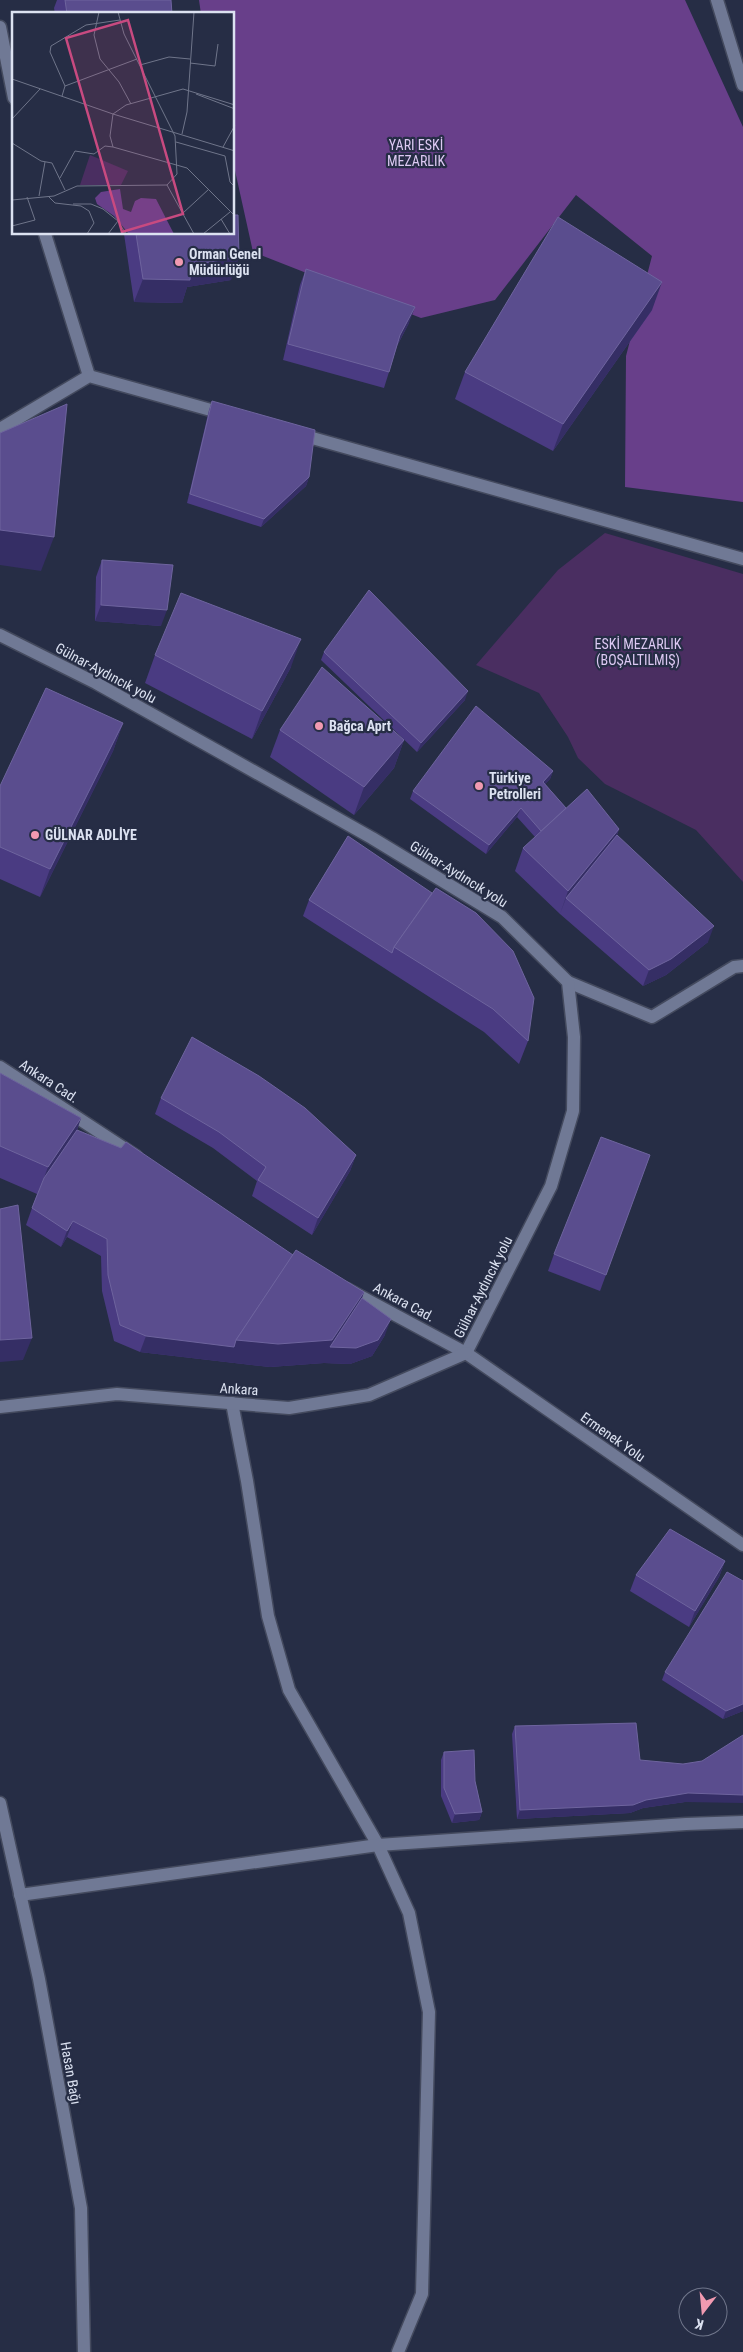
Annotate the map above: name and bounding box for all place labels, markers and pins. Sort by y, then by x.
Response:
place label: Orman Genel Müdürlüğü [189,246,261,278]
marker: Orman Genel Müdürlüğü [173,256,185,268]
place label: Bağca Aprt [329,718,391,734]
marker: Bağca Aprt [313,720,325,732]
place label: Türkiye Petrolleri [489,770,541,802]
marker: Türkiye Petrolleri [473,780,485,792]
place label: GÜLNAR ADLİYE [45,827,137,843]
marker: GÜLNAR ADLİYE [29,829,41,841]

